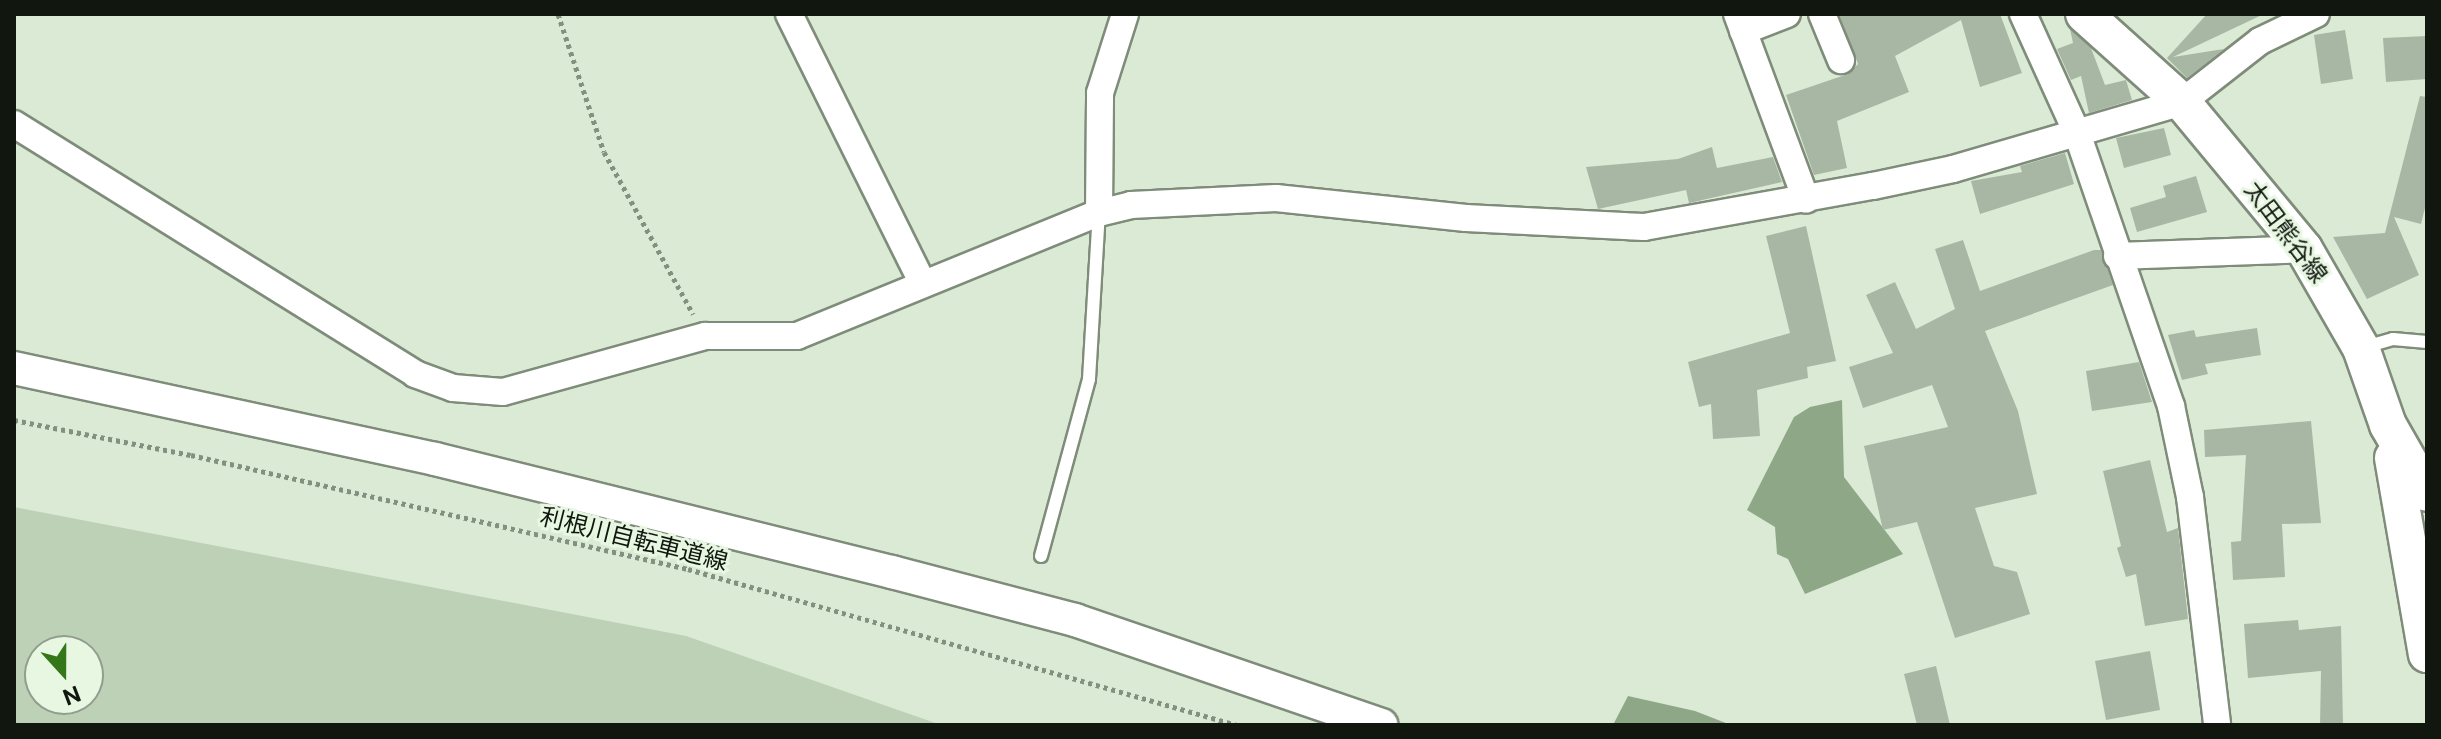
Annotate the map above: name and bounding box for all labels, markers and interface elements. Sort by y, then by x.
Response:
street label: 太田熊谷線 [2238,175,2334,289]
street label: 利根川自転車道線 [537,502,731,576]
north arrow [24,635,104,715]
text: N [59,680,85,711]

